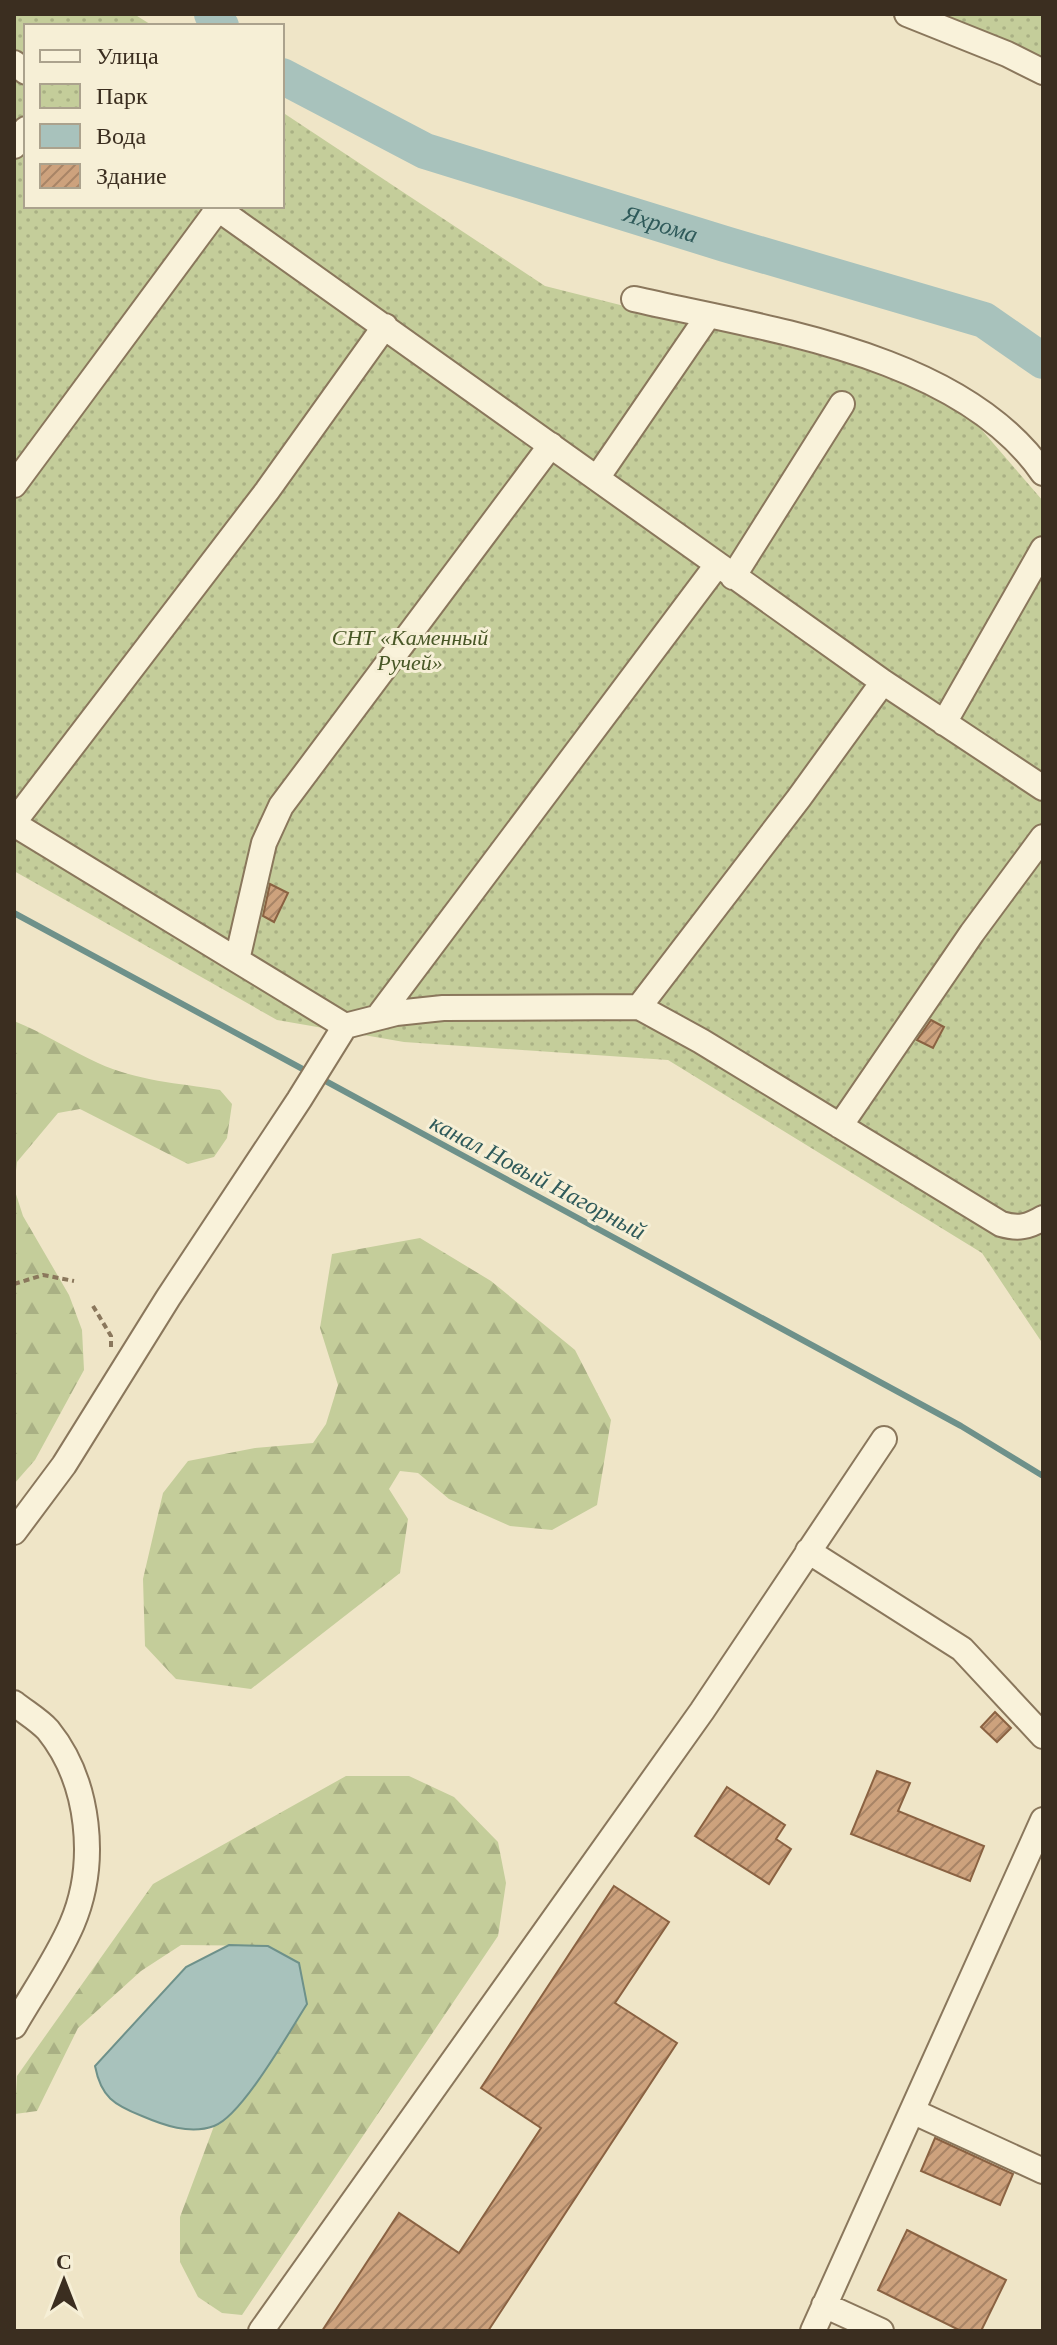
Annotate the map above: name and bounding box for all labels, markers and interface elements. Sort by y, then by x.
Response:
legend [24,24,284,208]
text: Улица [96,43,159,69]
text: Парк [96,83,148,109]
text: Вода [96,123,147,149]
text: Здание [96,163,167,189]
water label: Яхрома [619,200,701,248]
park label: СНТ «Каменный Ручей» [332,625,488,675]
water label: канал Новый Нагорный [426,1109,650,1245]
north arrow [24,2241,104,2321]
text: С [56,2249,72,2274]

